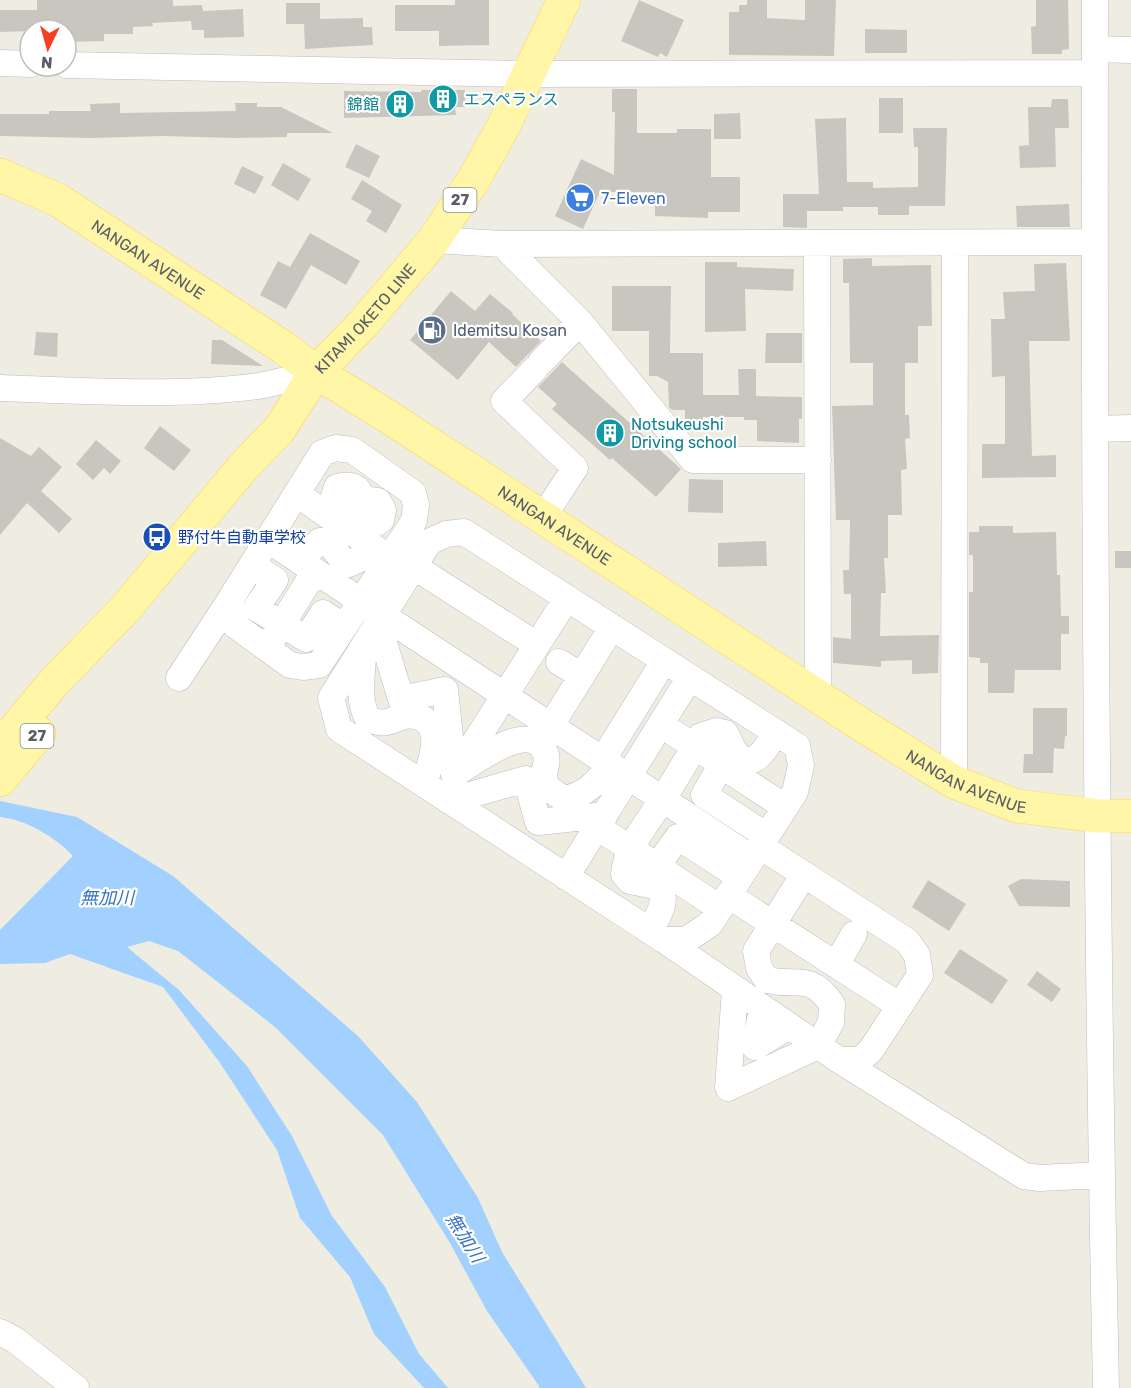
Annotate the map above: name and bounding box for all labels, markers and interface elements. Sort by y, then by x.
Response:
north arrow [18,18,78,78]
text: N [40,52,53,72]
building icon: エスペランス [427,83,459,115]
building icon: 錦館 [384,88,416,120]
place label: エスペランス [464,90,559,109]
place label: 錦館 [347,95,379,114]
supermarket icon: 7-Eleven [564,182,596,214]
road number: 27 [444,188,476,212]
place label: 7-Eleven [601,189,666,208]
street label: NANGAN AVENUE [88,216,208,303]
street label: KITAMI OKETO LINE [311,260,420,378]
fuel station icon: Idemitsu Kosan [416,314,448,346]
place label: Idemitsu Kosan [453,321,567,340]
place label: Notsukeushi Driving school [631,415,737,452]
building icon: Notsukeushi Driving school [594,417,626,449]
street label: NANGAN AVENUE [494,482,615,569]
bus stop icon: 野付牛自動車学校 [141,521,173,553]
place label: 野付牛自動車学校 [178,528,306,547]
road number: 27 [20,724,54,748]
street label: NANGAN AVENUE [903,746,1027,817]
water label: 無加川 [80,887,136,909]
water label: 無加川 [441,1209,490,1268]

